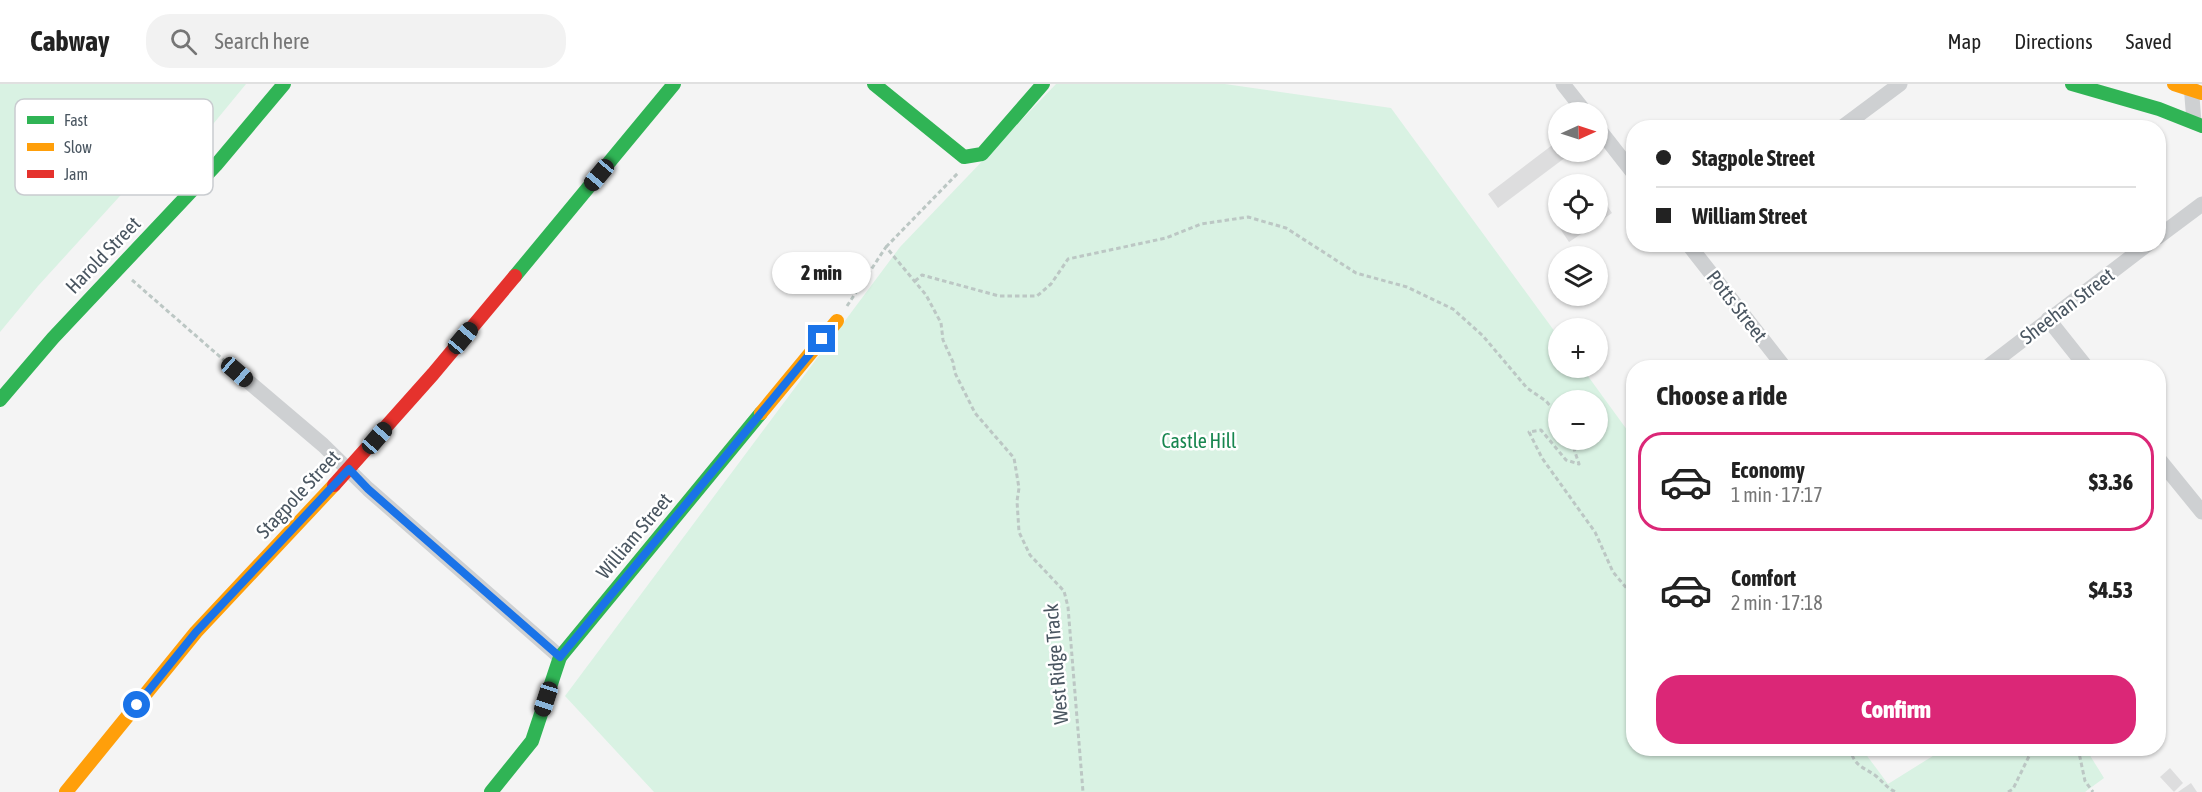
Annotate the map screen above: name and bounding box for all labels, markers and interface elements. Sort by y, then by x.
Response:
search box [146,14,566,68]
text: Cabway [30,25,110,57]
icon: search [167,25,200,58]
text: Search here [215,28,310,54]
text: Map [1947,29,1981,53]
text: Directions [2014,29,2093,53]
text: Saved [2126,29,2172,53]
legend [15,99,213,195]
north arrow [1548,102,1608,162]
map controls [1548,102,1608,450]
text: Fast [64,111,88,129]
text: Slow [64,138,92,156]
text: Stagpole Street [1692,145,1815,171]
car [581,155,617,195]
text: Jam [64,165,88,183]
button: locate [1548,174,1608,234]
text: William Street [1692,203,1807,229]
street label: Harold Street [61,211,145,298]
button: layers [1548,246,1608,306]
callout: 2 min [772,252,872,294]
text: 2 min [801,261,842,284]
street label: Sheehan Street [2015,263,2118,348]
street label: Potts Street [1702,265,1773,346]
car [445,318,481,358]
button: + [1548,318,1608,378]
route end [808,325,835,352]
car [218,353,256,391]
text: Choose a ride [1656,380,1788,411]
button: − [1548,390,1608,450]
car [358,419,396,457]
park label: Castle Hill [1162,429,1237,452]
street label: Stagpole Street [251,445,344,542]
icon: car [1659,455,1713,509]
text: Economy [1731,457,1805,483]
text: $3.36 [2089,469,2133,495]
text: 1 min · 17:17 [1731,483,1823,506]
street label: William Street [591,488,676,583]
icon: car [1659,563,1713,617]
text: Comfort [1731,565,1796,591]
text: $4.53 [2089,577,2133,603]
text: 2 min · 17:18 [1731,591,1823,614]
street label: West Ridge Track [1039,602,1072,725]
button: Confirm [1656,675,2136,744]
car [532,679,560,719]
route start [123,691,150,718]

